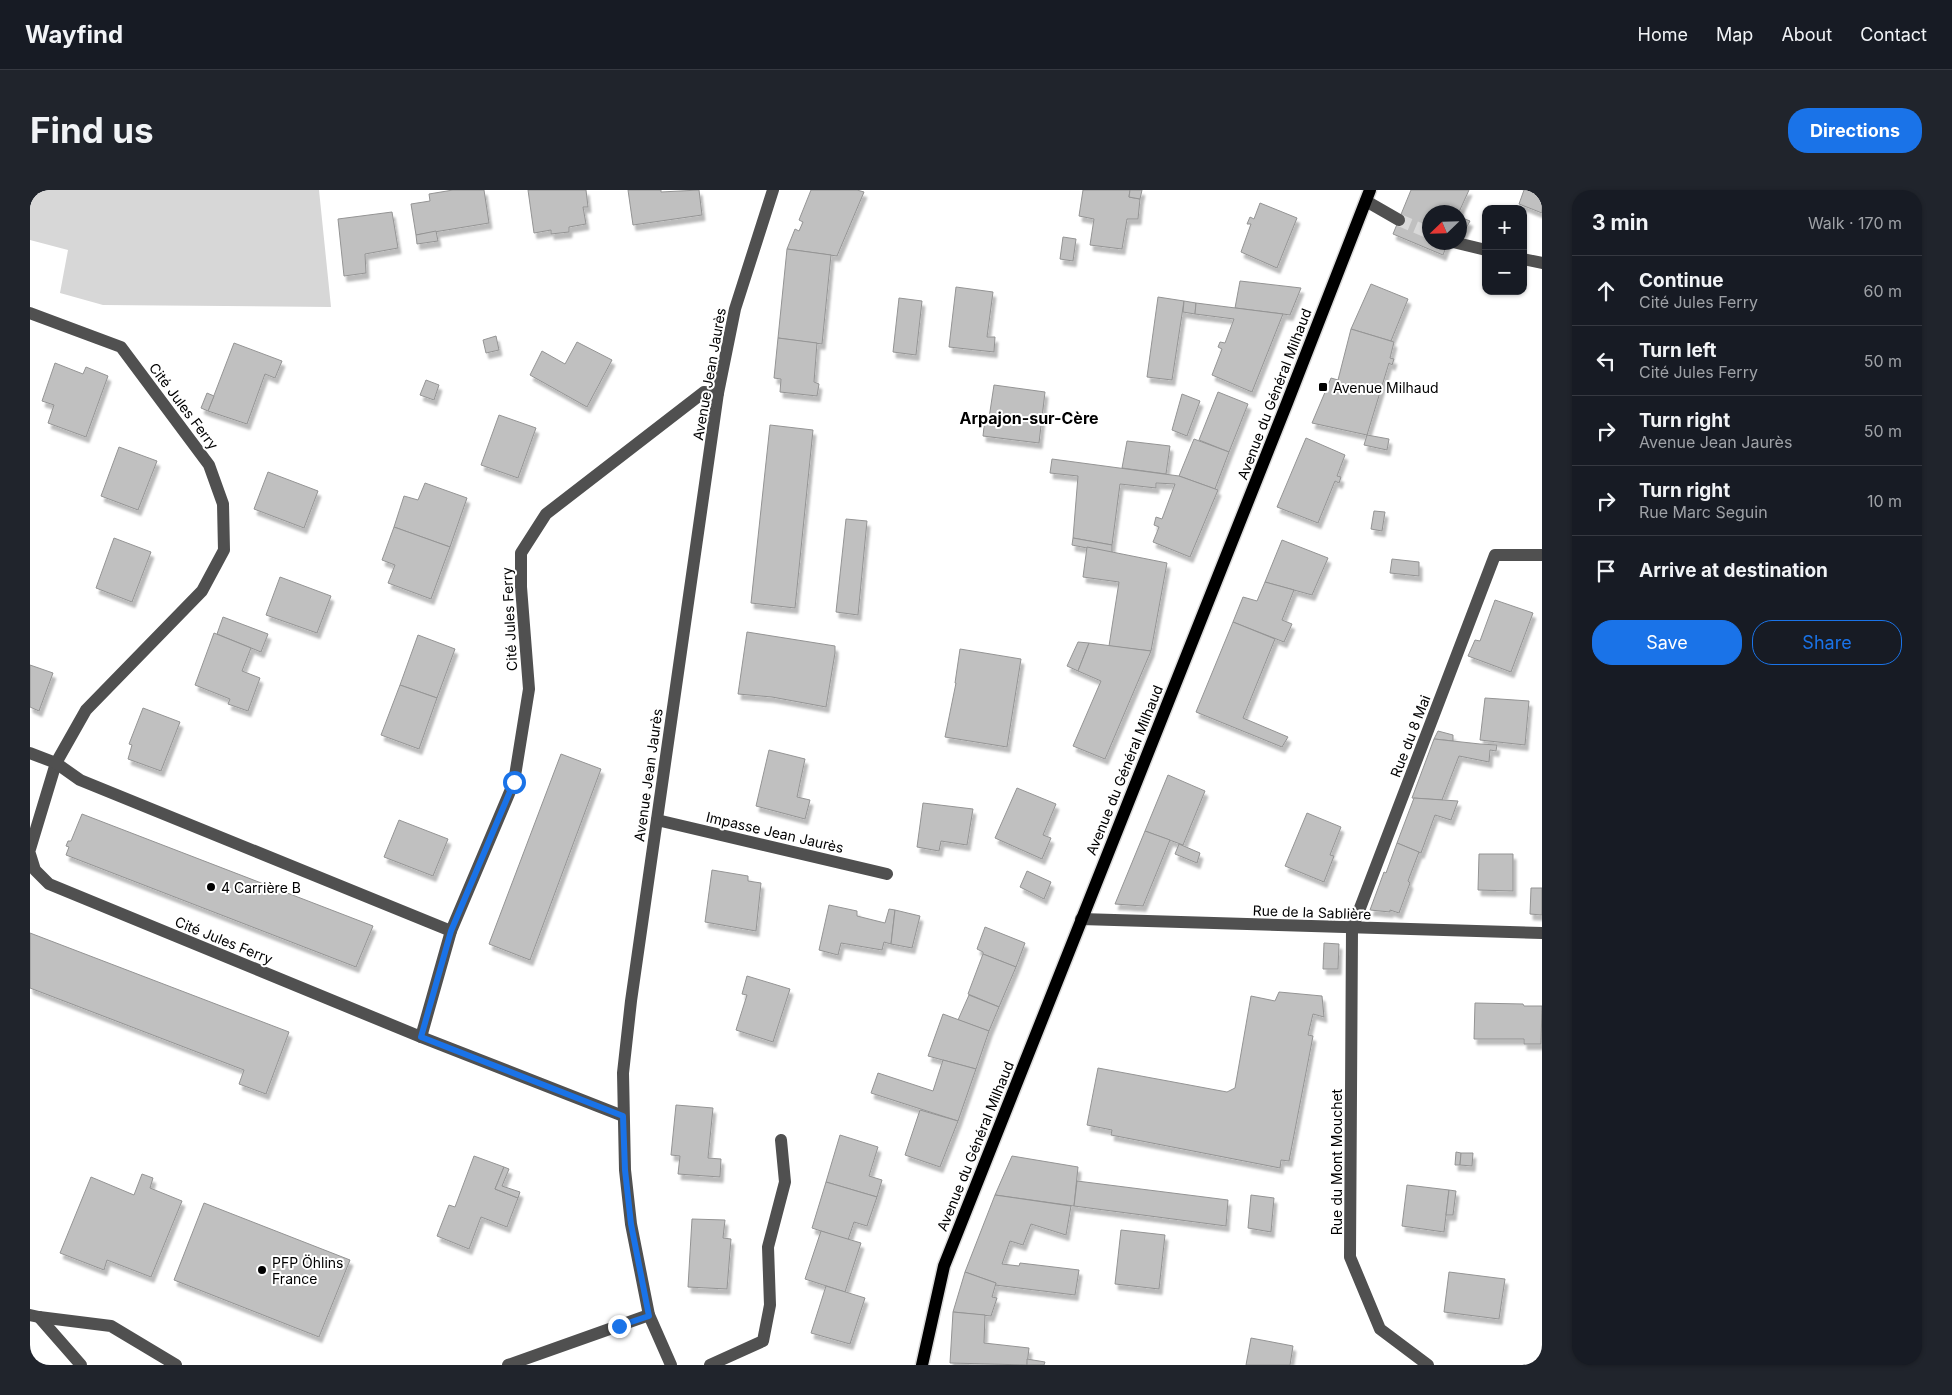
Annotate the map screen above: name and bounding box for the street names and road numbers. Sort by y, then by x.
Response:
street label: Avenue Jean Jaurès [689,306,729,442]
street label: Avenue du Général Milhaud [1233,306,1315,482]
street label: Cité Jules Ferry [146,359,222,453]
street label: Cité Jules Ferry [498,566,520,671]
street label: Avenue du Général Milhaud [1082,683,1166,857]
street label: Rue du 8 Mai [1387,692,1433,780]
street label: Avenue Jean Jaurès [630,707,666,843]
street label: Impasse Jean Jaurès [705,808,845,856]
street label: Rue de la Sablière [1252,901,1372,923]
street label: Cité Jules Ferry [173,913,276,967]
street label: Avenue du Général Milhaud [933,1059,1017,1233]
street label: Rue du Mont Mouchet [1328,1088,1345,1235]

